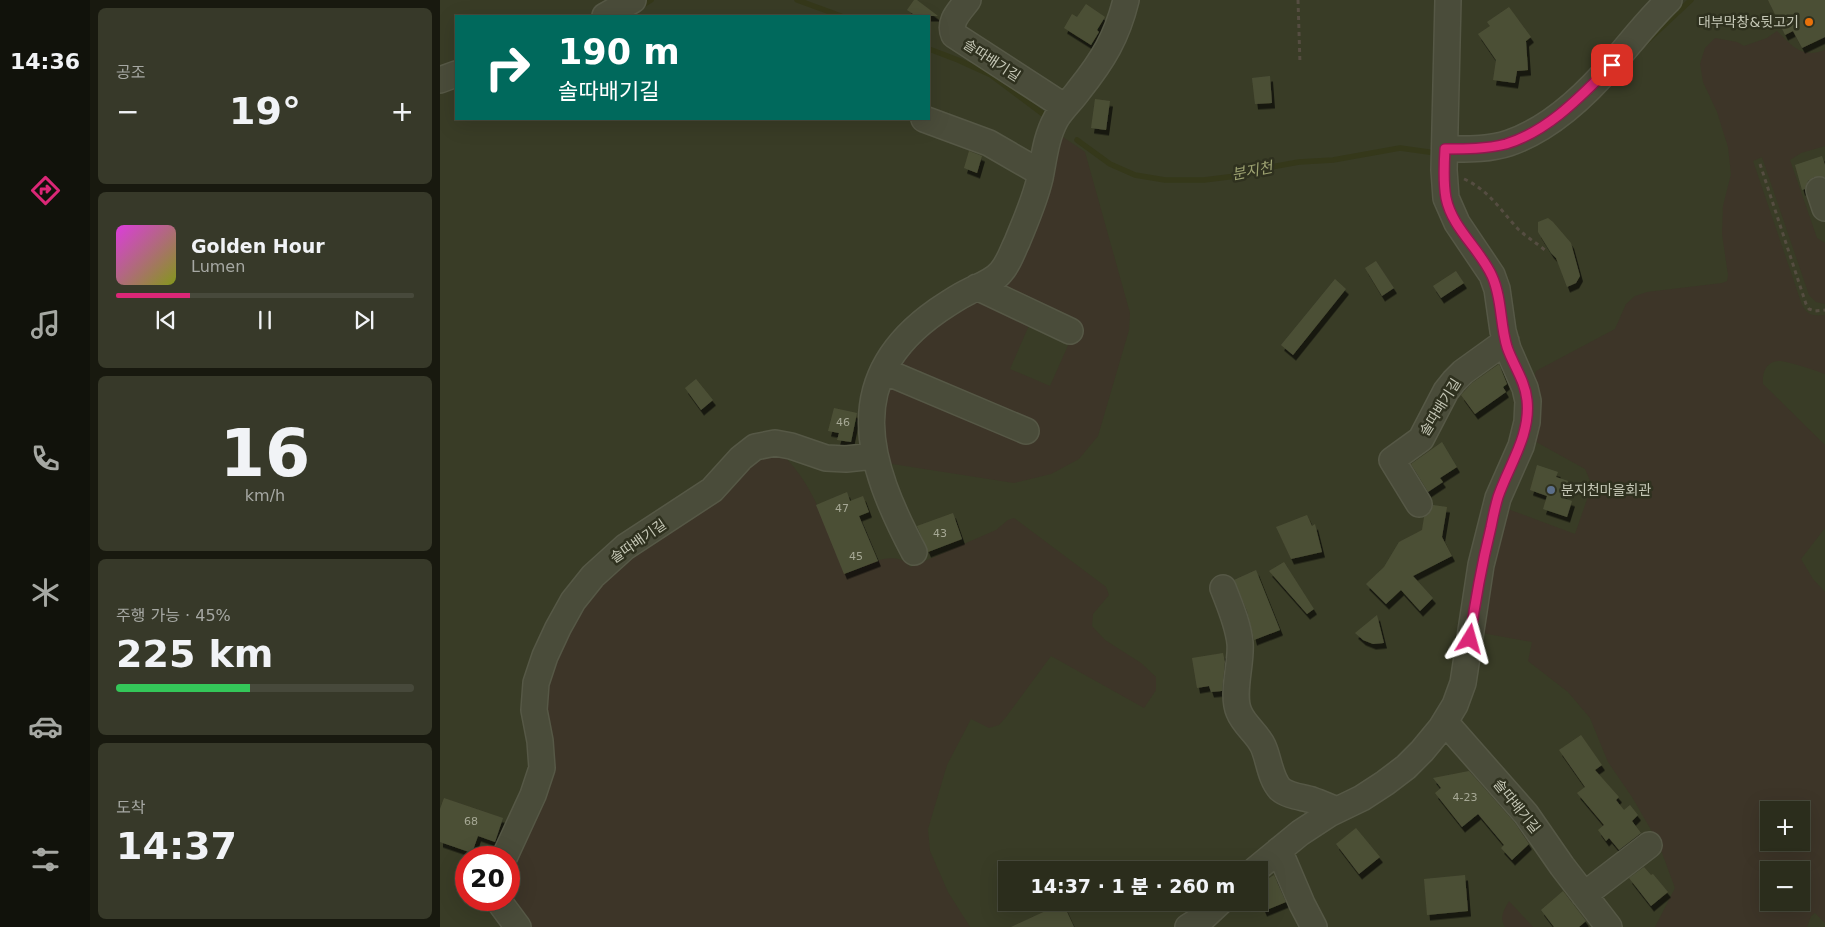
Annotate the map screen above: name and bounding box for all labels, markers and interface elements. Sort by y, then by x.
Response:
place label: 대부막창&뒷고기 [1698,14,1799,30]
marker: 대부막창&뒷고기 [1803,16,1815,28]
text: 190 m [558,32,680,72]
icon: right [475,35,540,100]
street label: 솔따배기길 [961,36,1023,84]
pin [1591,44,1633,86]
text: 14:36 [10,49,80,74]
icon: arrive [1598,51,1626,79]
text: 공조 [116,63,145,82]
text: 솔따배기길 [558,79,659,104]
text: 19° [229,89,301,133]
text: − [116,95,139,128]
text: + [391,95,414,128]
water label: 분지천 [1230,158,1276,184]
icon: directions [28,173,63,208]
text: Golden Hour [191,235,325,257]
text: Lumen [191,257,245,276]
icon: previous [152,306,180,334]
icon: pause [251,306,279,334]
icon: next [350,306,378,334]
icon: music [28,307,63,342]
street label: 솔따배기길 [1416,375,1464,439]
text: 16 [220,416,310,491]
house number: 46 [836,416,850,429]
icon: phone [28,441,63,476]
place label: 분지천마을회관 [1561,482,1651,498]
marker: 분지천마을회관 [1545,484,1557,496]
text: km/h [245,486,285,505]
house number: 47 [835,502,849,515]
street label: 솔따배기길 [607,516,669,566]
house number: 43 [933,527,947,540]
house number: 45 [849,550,863,563]
icon: climate [28,575,63,610]
text: 주행 가능 · 45% [116,606,231,625]
position arrow [1443,612,1495,664]
text: 225 km [116,632,273,676]
icon: car [28,709,63,744]
street label: 솔따배기길 [1491,776,1543,836]
house number: 4-23 [1453,791,1477,804]
text: 도착 [116,798,145,817]
map controls [1760,801,1810,911]
button: + [1760,801,1810,851]
house number: 68 [464,815,478,828]
text: 14:37 [116,824,237,868]
icon: filters [28,842,63,877]
speed limit sign: 20 [455,846,520,911]
button: − [1760,861,1810,911]
text: 14:37 · 1 분 · 260 m [1031,875,1235,897]

